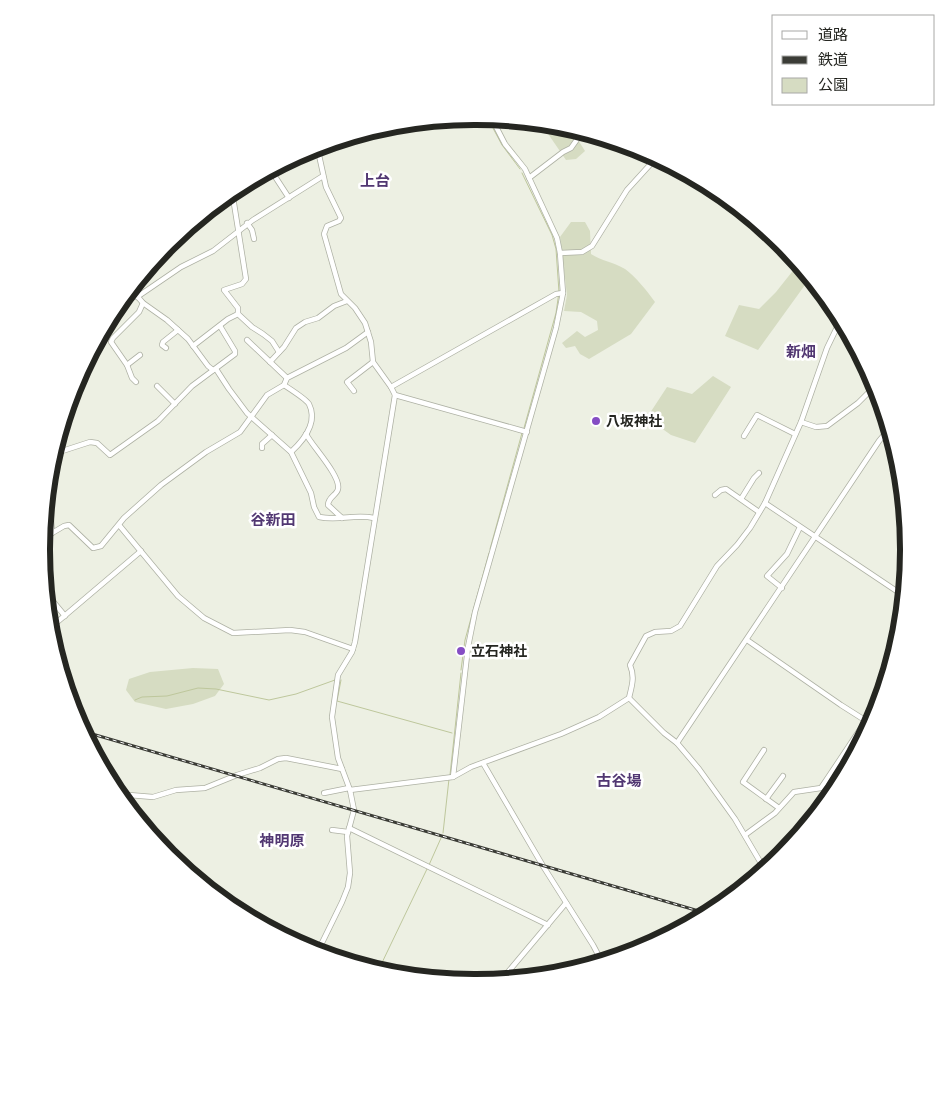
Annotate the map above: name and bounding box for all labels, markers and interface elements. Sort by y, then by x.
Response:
legend [772,15,935,105]
text: 道路 [818,25,848,45]
text: 鉄道 [818,50,848,70]
text: 公園 [818,75,848,95]
district label: 上台 [360,171,390,191]
district label: 新畑 [786,342,816,362]
place label: 八坂神社 [606,412,662,431]
marker: 八坂神社 [590,415,602,427]
district label: 谷新田 [250,510,296,530]
place label: 立石神社 [471,642,527,661]
marker: 立石神社 [455,645,467,657]
district label: 古谷場 [596,771,642,791]
district label: 神明原 [258,831,305,851]

